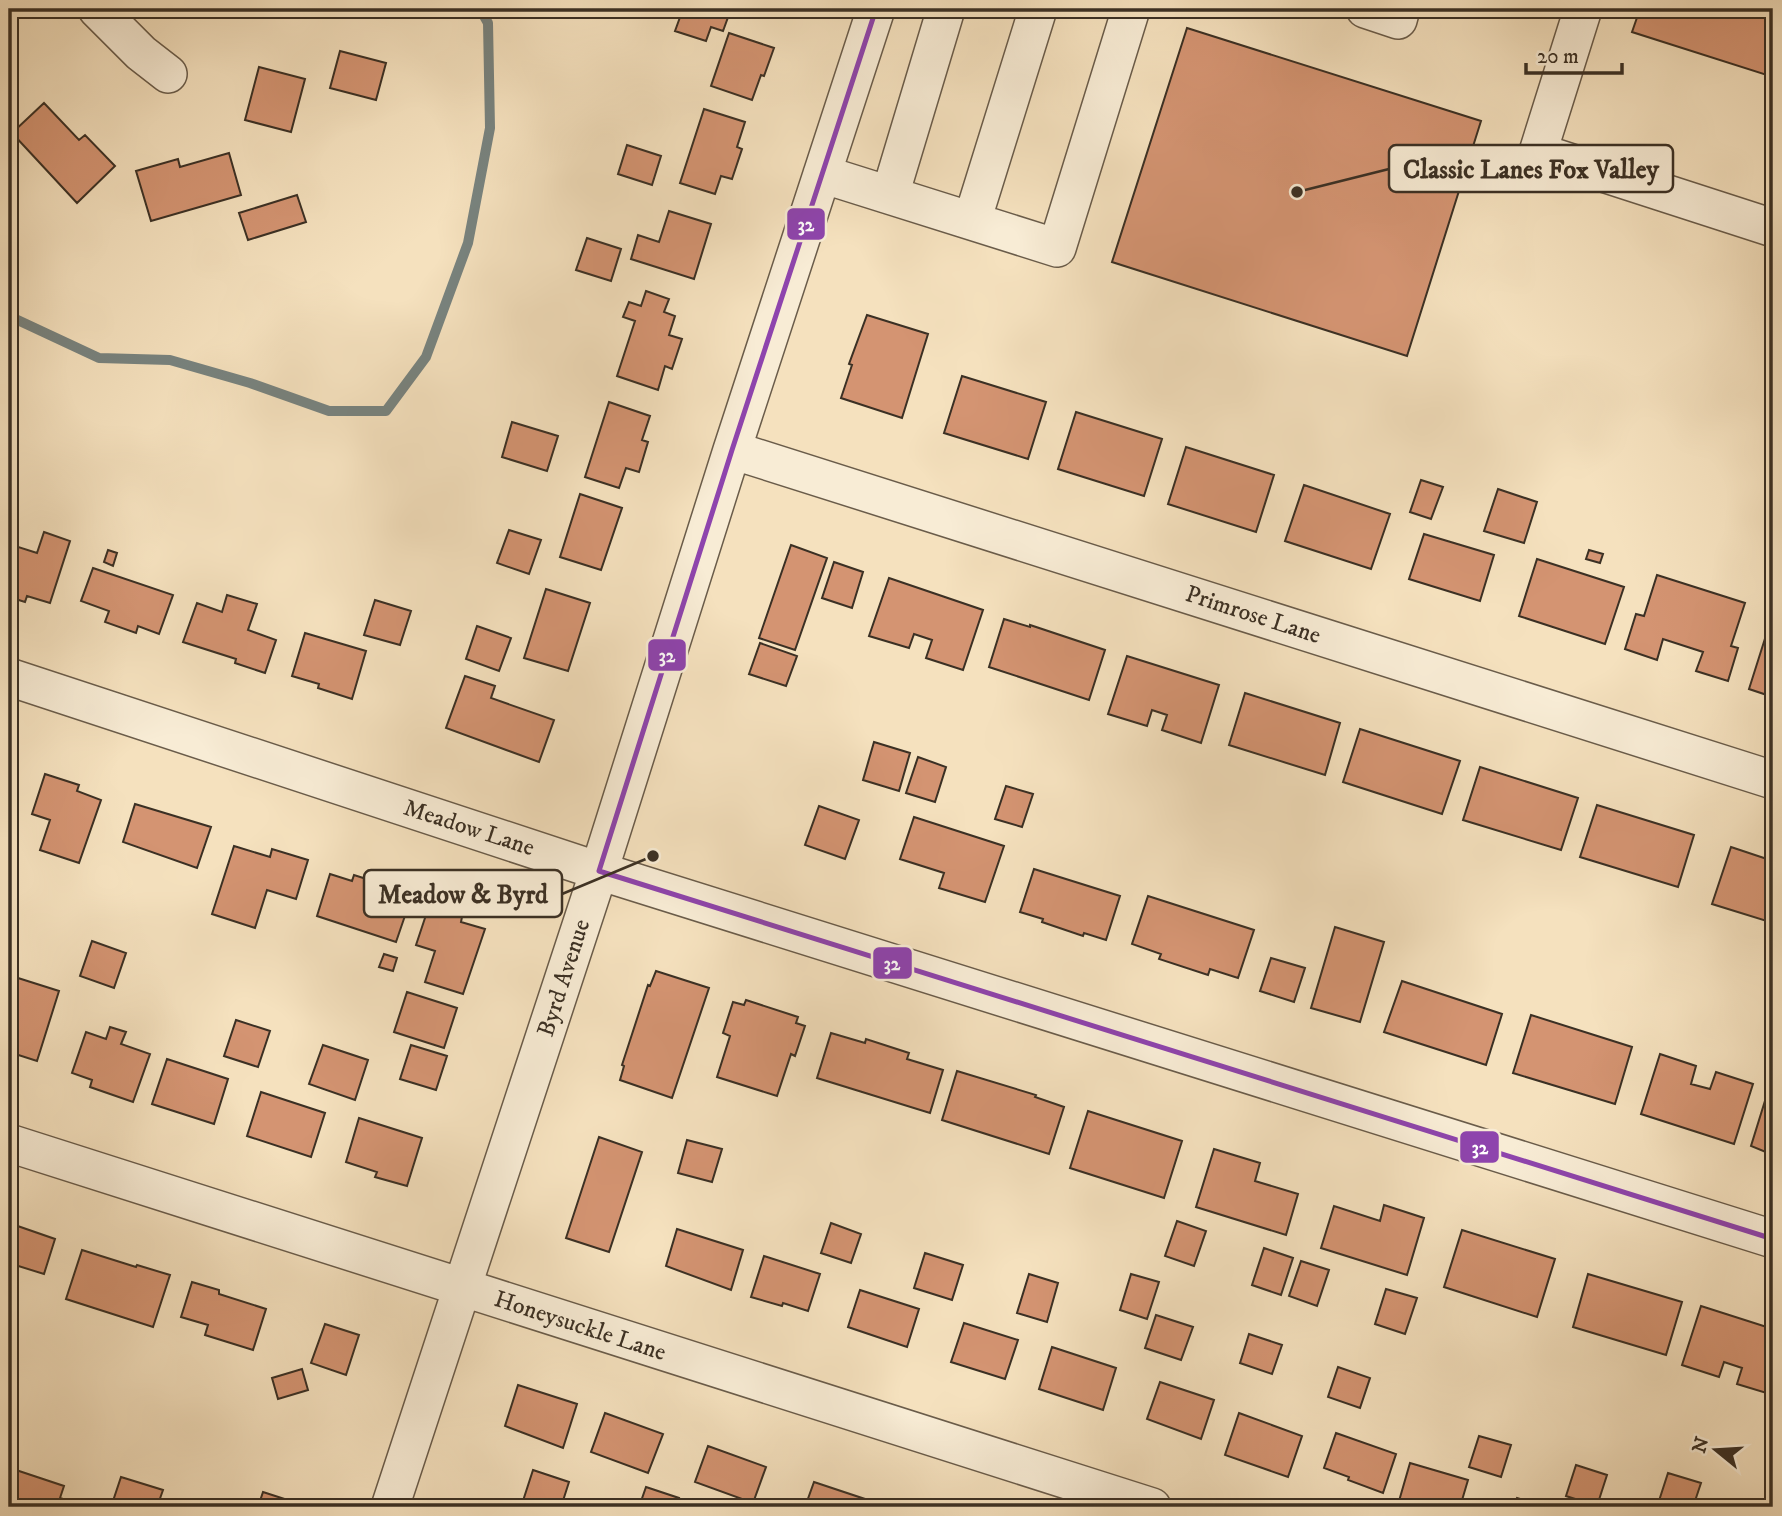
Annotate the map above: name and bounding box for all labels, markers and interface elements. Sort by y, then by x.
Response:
scale bar [1526,32,1623,76]
text: 20 m [1537,44,1579,70]
callout: Classic Lanes Fox Valley [1389,145,1673,192]
text: Classic Lanes Fox Valley [1403,154,1660,187]
line badge: 32 [786,207,826,241]
text: 32 [798,214,815,237]
street label: Primrose Lane [1181,579,1325,651]
line badge: 32 [647,638,687,672]
text: 32 [659,645,676,668]
street label: Meadow Lane [400,793,538,863]
callout: Meadow & Byrd [364,870,562,917]
text: Meadow & Byrd [378,879,549,912]
street label: Byrd Avenue [531,915,597,1041]
line badge: 32 [872,946,913,980]
text: 32 [884,953,901,976]
line badge: 32 [1459,1130,1500,1164]
text: 32 [1472,1137,1489,1160]
street label: Honeysuckle Lane [490,1284,670,1368]
north arrow [1680,1414,1750,1484]
text: N [1688,1434,1715,1456]

